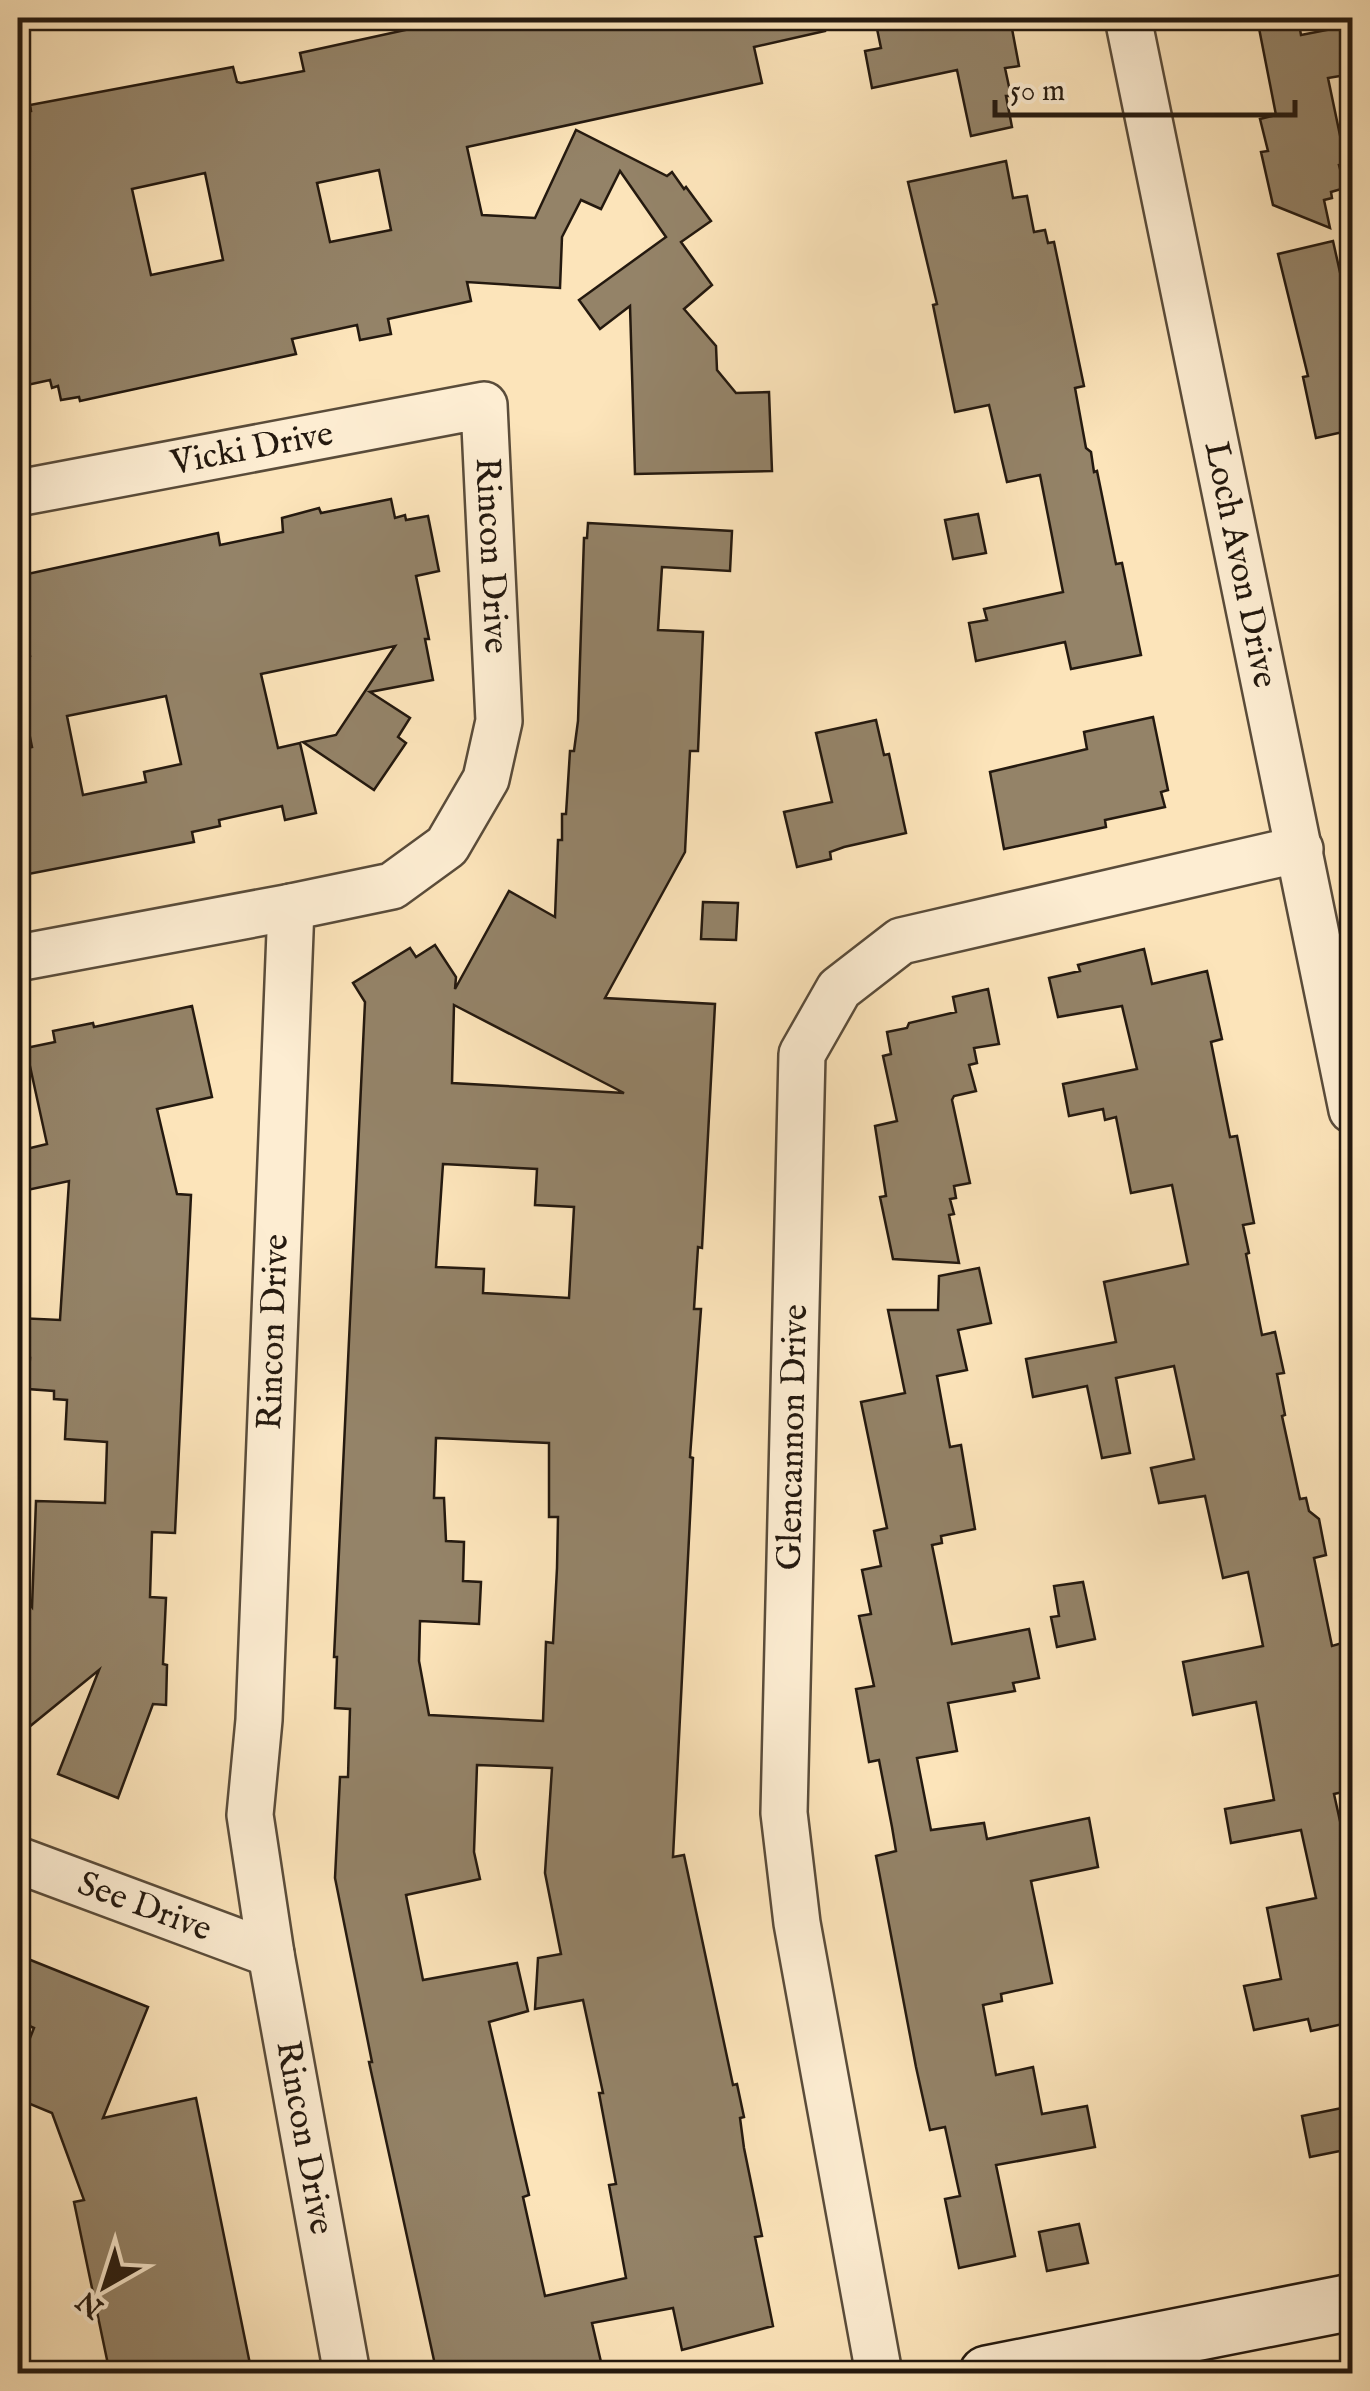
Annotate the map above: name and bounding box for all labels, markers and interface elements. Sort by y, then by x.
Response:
scale bar [995,55,1295,117]
text: 50 m [1010,73,1065,111]
street label: Vicki Drive [166,411,337,486]
street label: Loch Avon Drive [1193,438,1287,692]
street label: Rincon Drive [464,457,518,655]
street label: Rincon Drive [248,1233,300,1431]
street label: Glencannon Drive [767,1304,819,1571]
street label: See Drive [71,1862,218,1952]
street label: Rincon Drive [265,2037,344,2238]
north arrow [55,2236,155,2336]
text: N [70,2282,112,2325]

